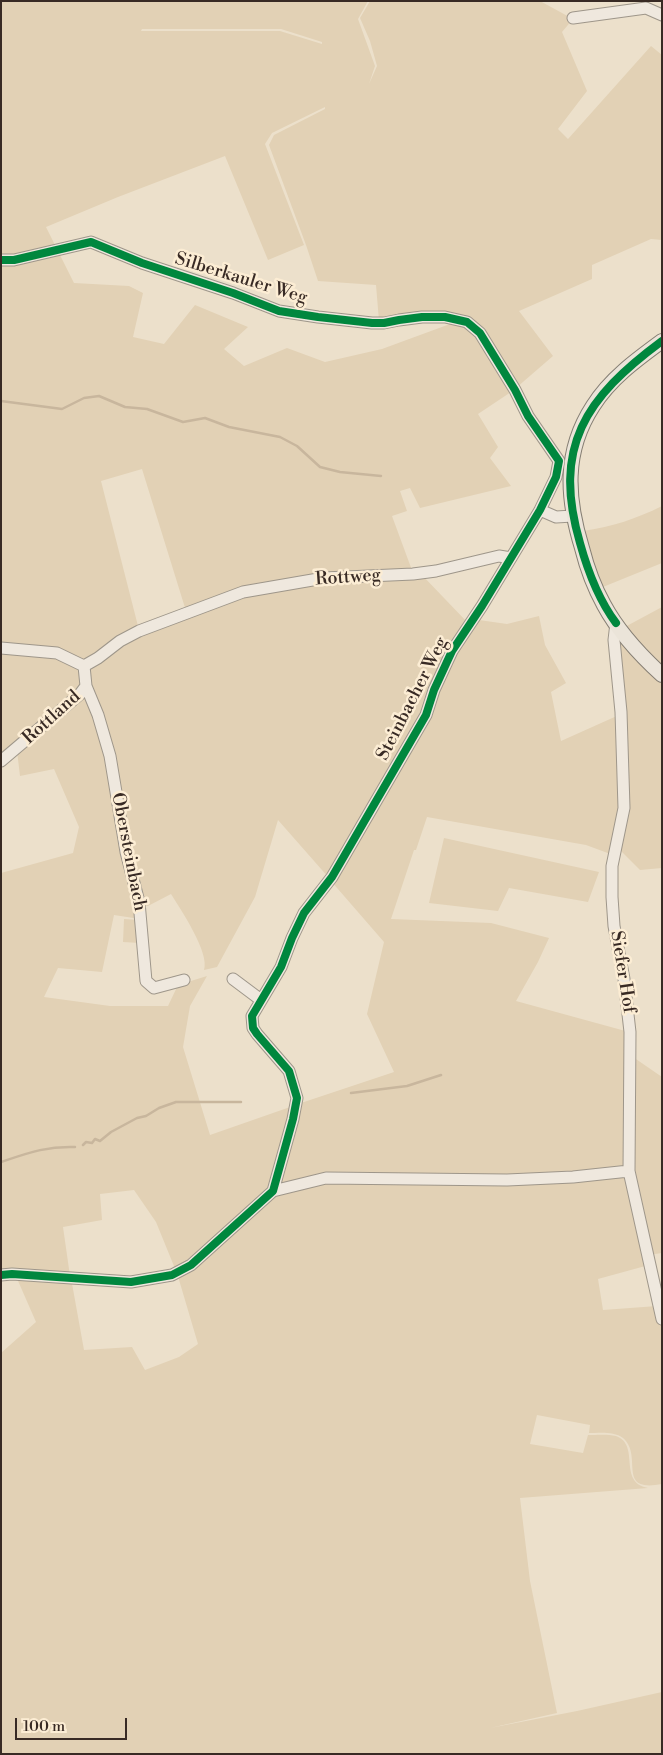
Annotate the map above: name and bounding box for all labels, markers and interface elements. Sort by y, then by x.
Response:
street label: Silberkauler Weg [172,249,310,309]
street label: Rottweg [314,565,382,591]
street label: Steinbacher Weg [373,634,453,764]
street label: Rottland [19,686,85,750]
street label: Obersteinbach [106,791,150,913]
street label: Siefer Hof [605,929,639,1015]
scale bar [18,1708,130,1740]
text: 100 m [23,1717,65,1736]

